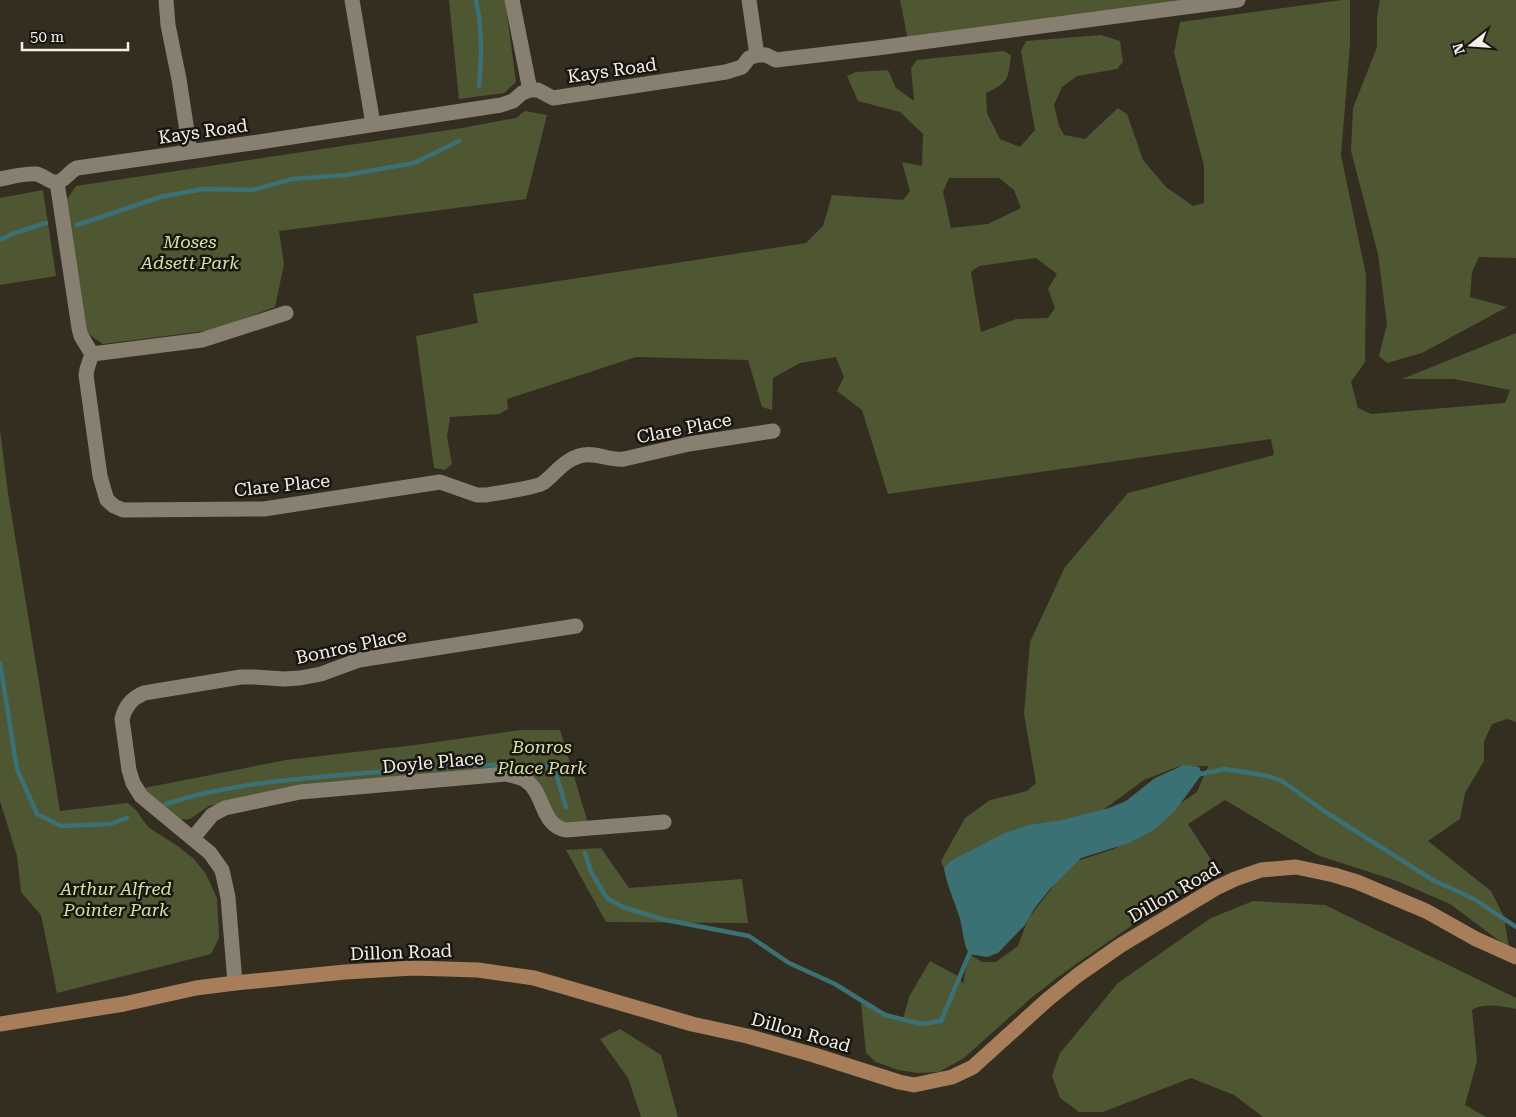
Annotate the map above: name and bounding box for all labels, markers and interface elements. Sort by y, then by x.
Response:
scale bar [22,20,129,52]
north arrow [1446,20,1496,70]
text: 50 m [30,28,65,46]
text: N [1449,41,1468,56]
street label: Kays Road [566,53,658,87]
street label: Kays Road [157,114,249,148]
park label: Moses Adsett Park [140,231,239,273]
street label: Clare Place [635,408,733,448]
street label: Clare Place [233,470,331,500]
street label: Bonros Place [294,624,408,668]
park label: Bonros Place Park [496,736,587,778]
street label: Doyle Place [381,747,485,777]
street label: Dillon Road [1124,857,1224,927]
park label: Arthur Alfred Pointer Park [59,878,172,920]
street label: Dillon Road [350,940,453,964]
street label: Dillon Road [749,1008,853,1056]

